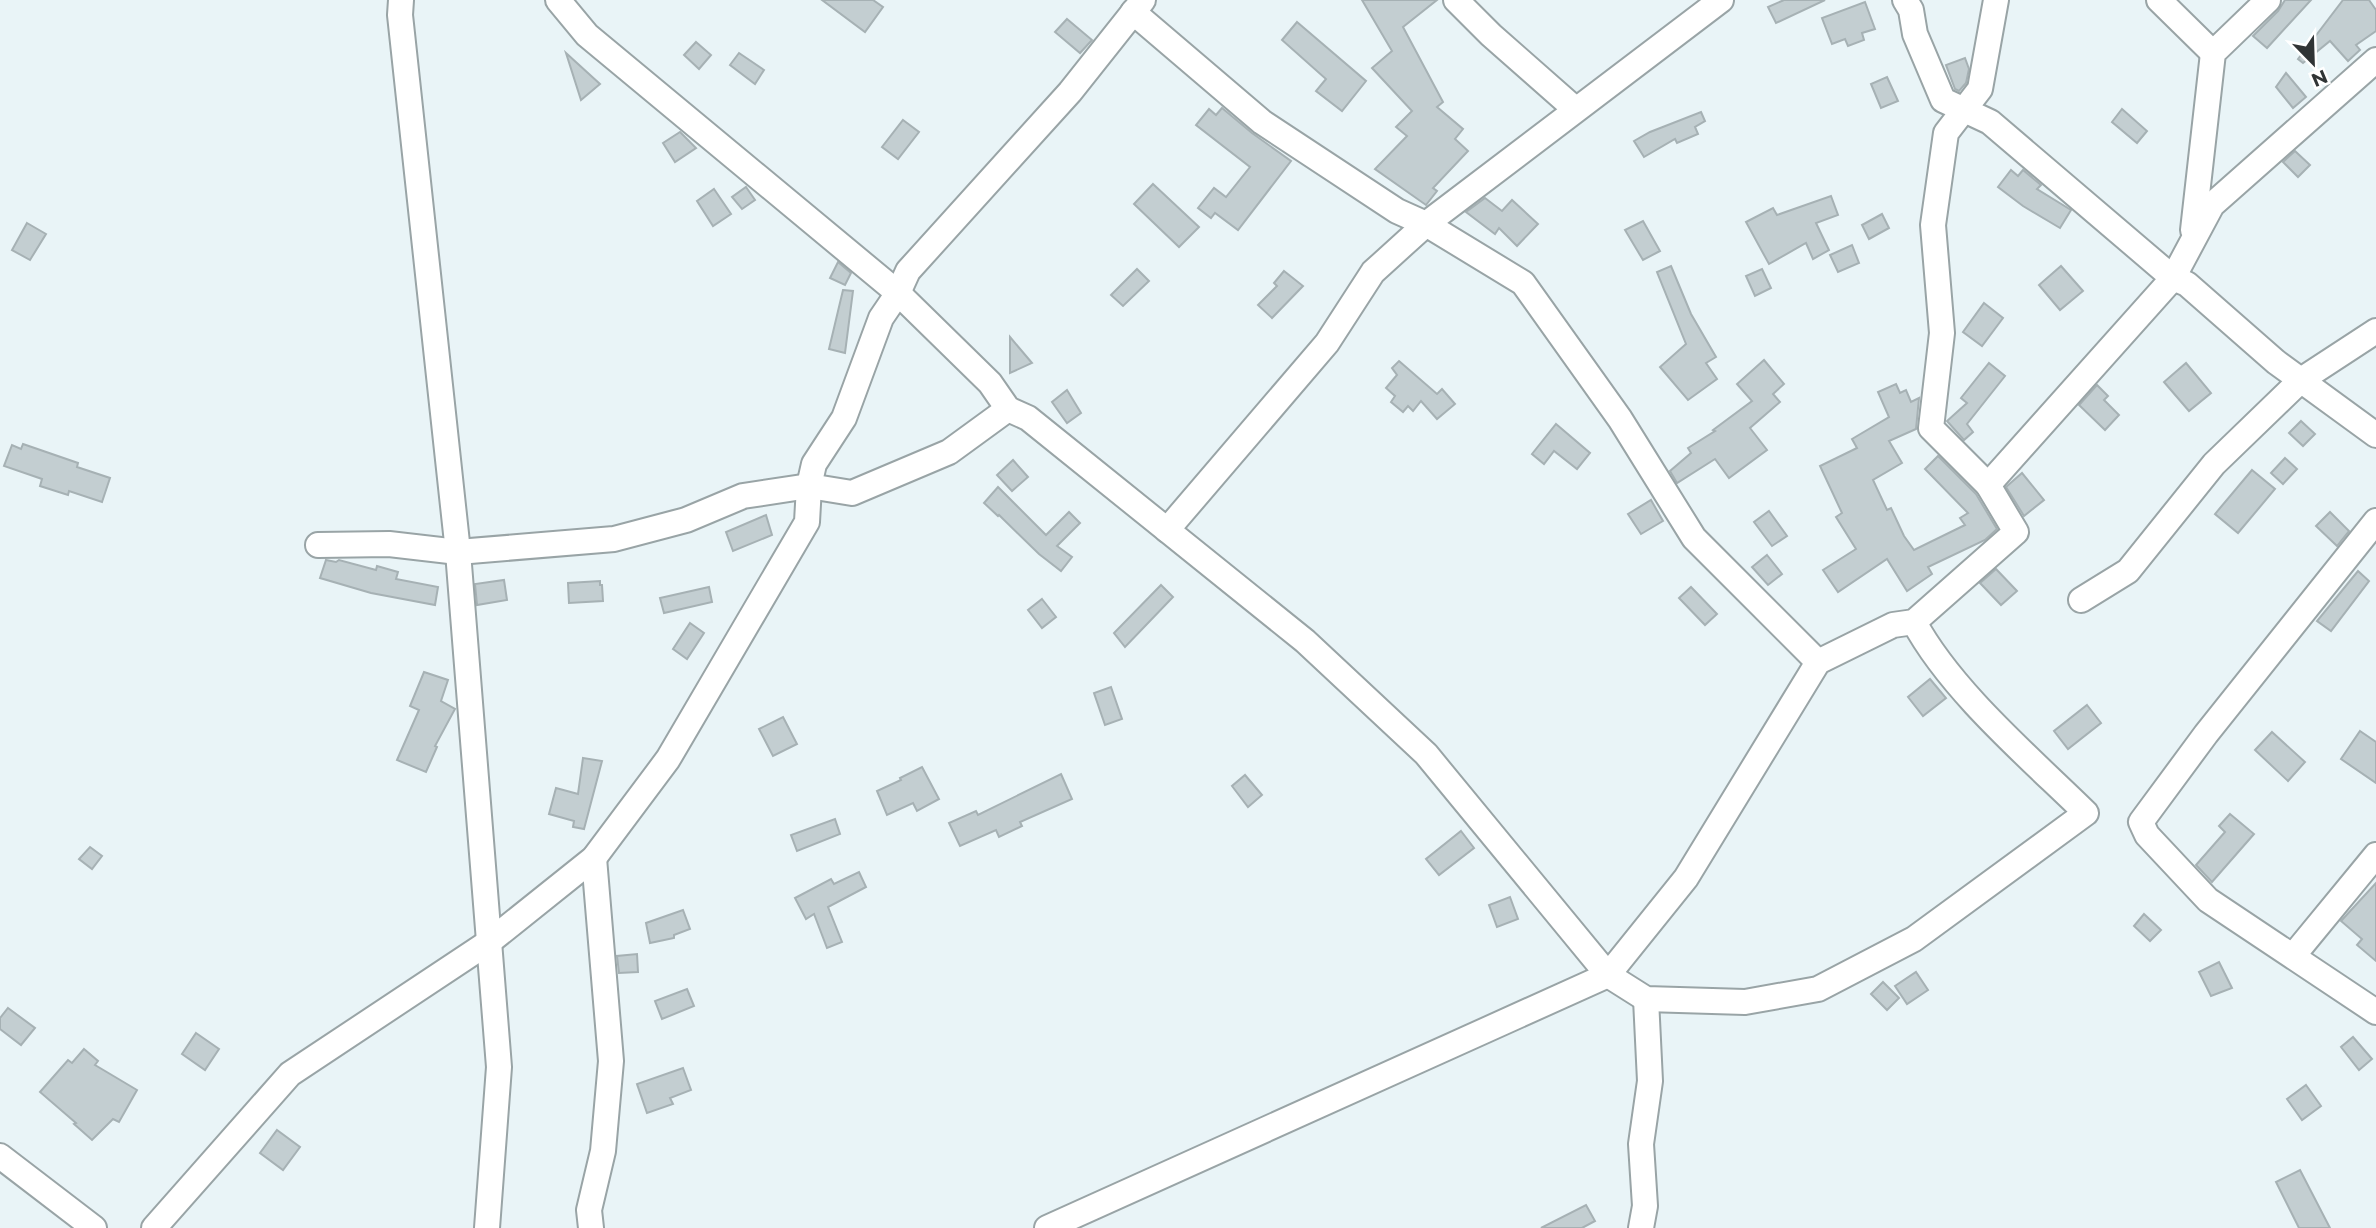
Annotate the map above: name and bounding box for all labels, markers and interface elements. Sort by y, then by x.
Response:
north arrow [2278,28,2348,98]
text: N [2308,65,2331,92]

